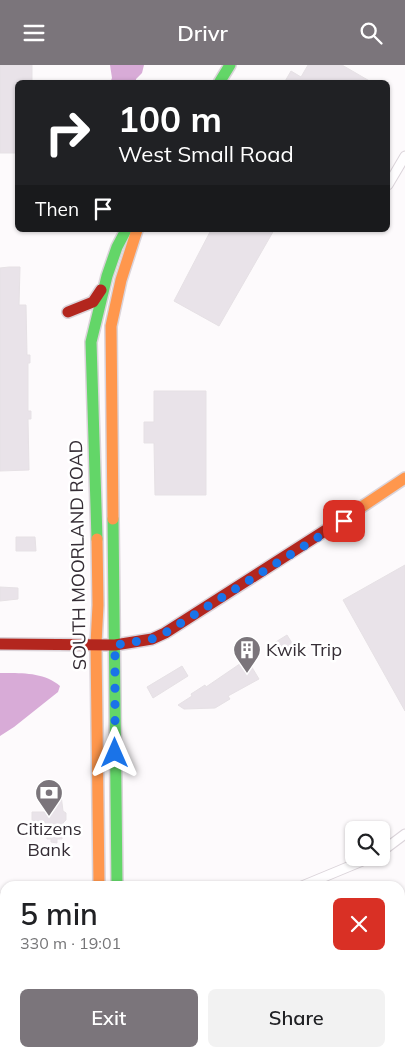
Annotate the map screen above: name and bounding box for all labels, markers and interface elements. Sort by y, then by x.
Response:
icon: menu [20,19,48,47]
text: Drivr [177,19,228,47]
icon: search [357,19,385,47]
text: 100 m [118,97,222,141]
icon: right [35,100,100,165]
text: West Small Road [118,140,294,168]
icon: arrive [89,195,117,223]
text: Then [35,197,79,221]
street label: SOUTH MOORLAND ROAD [64,440,91,670]
pin [323,500,365,542]
icon: arrive [330,507,358,535]
building icon: Kwik Trip [232,635,262,674]
place label: Kwik Trip [266,638,342,661]
position arrow [88,726,140,778]
bank icon: Citizens Bank [34,778,64,817]
place label: Citizens Bank [16,817,82,861]
map controls [345,821,390,866]
button: search [345,821,390,866]
text: 5 min [20,895,98,933]
button: close [333,898,385,950]
text: 330 m · 19:01 [20,933,121,953]
button: Exit [20,989,198,1047]
button: Share [208,989,385,1047]

